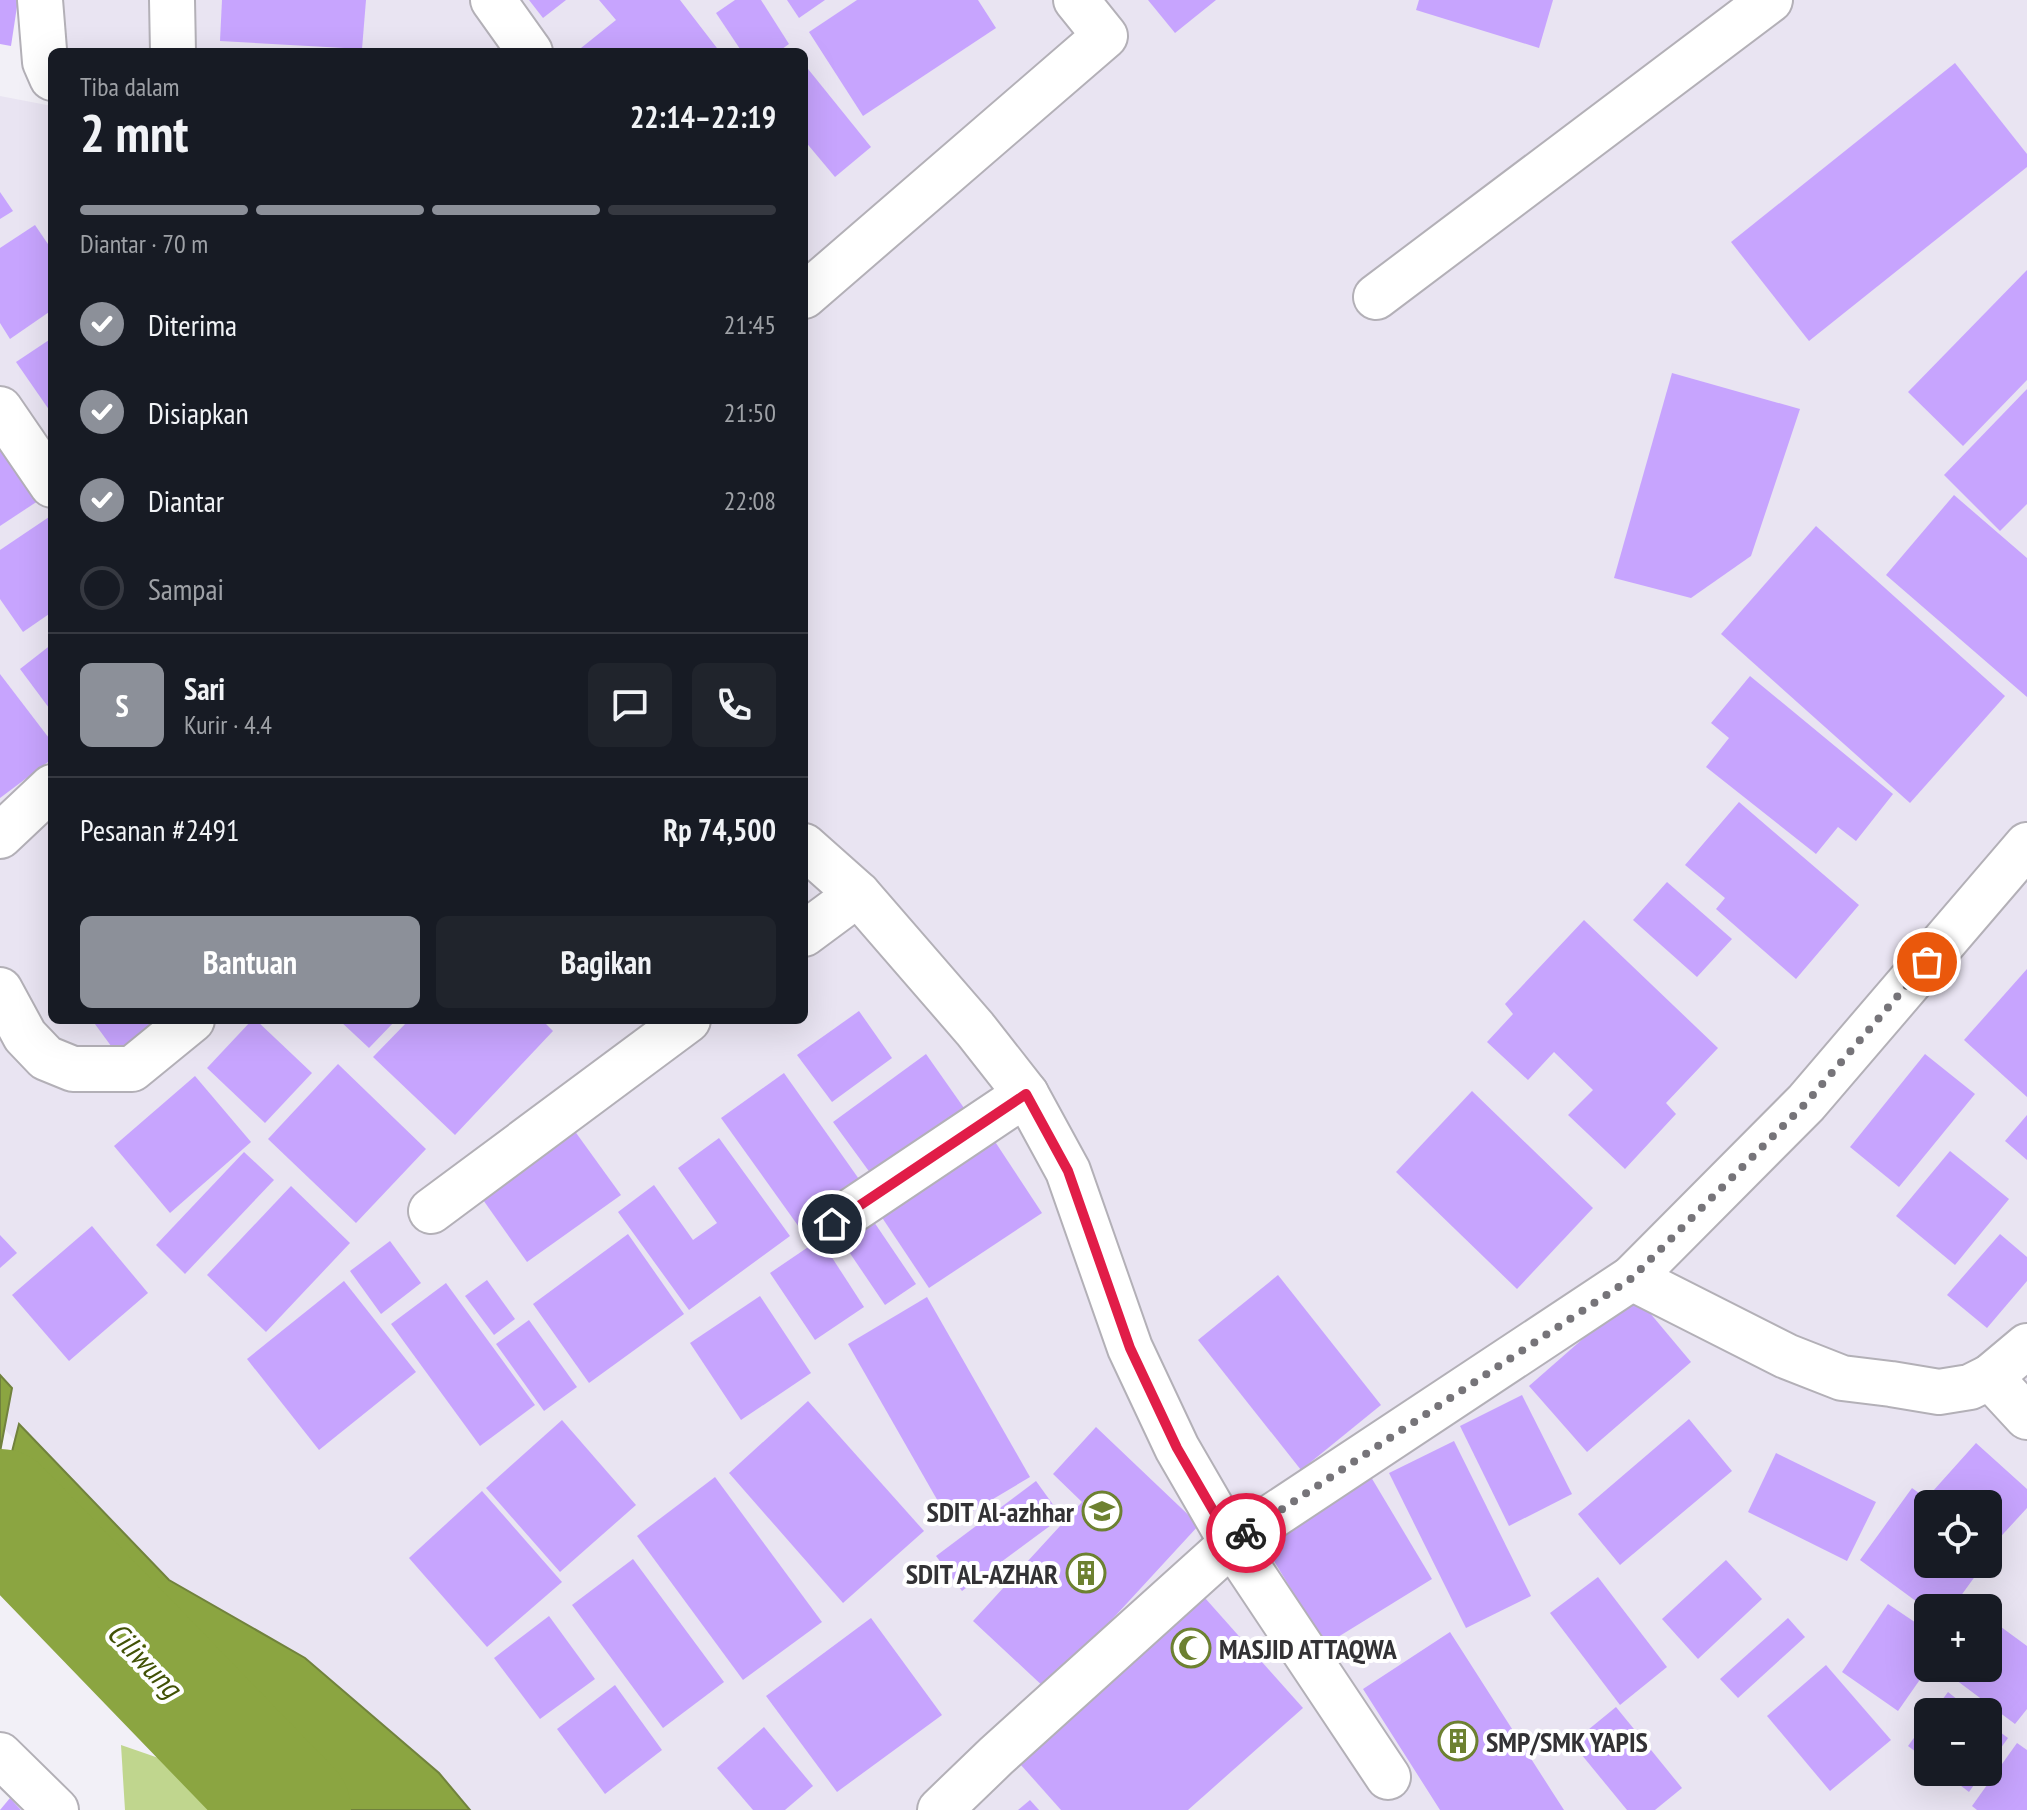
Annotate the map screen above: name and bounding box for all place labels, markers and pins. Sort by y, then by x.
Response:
pin [1893,928,1961,996]
pin [798,1190,866,1258]
school or university icon: SDIT Al-azhhar [1081,1490,1123,1532]
place label: SDIT Al-azhhar [927,1493,1075,1530]
building icon: SDIT AL-AZHAR [1065,1552,1107,1594]
place label: SDIT AL-AZHAR [906,1555,1058,1592]
mosque icon: MASJID ATTAQWA [1170,1627,1212,1669]
place label: MASJID ATTAQWA [1219,1630,1398,1667]
building icon: SMP/SMK YAPIS [1437,1720,1479,1762]
place label: SMP/SMK YAPIS [1486,1723,1648,1760]

